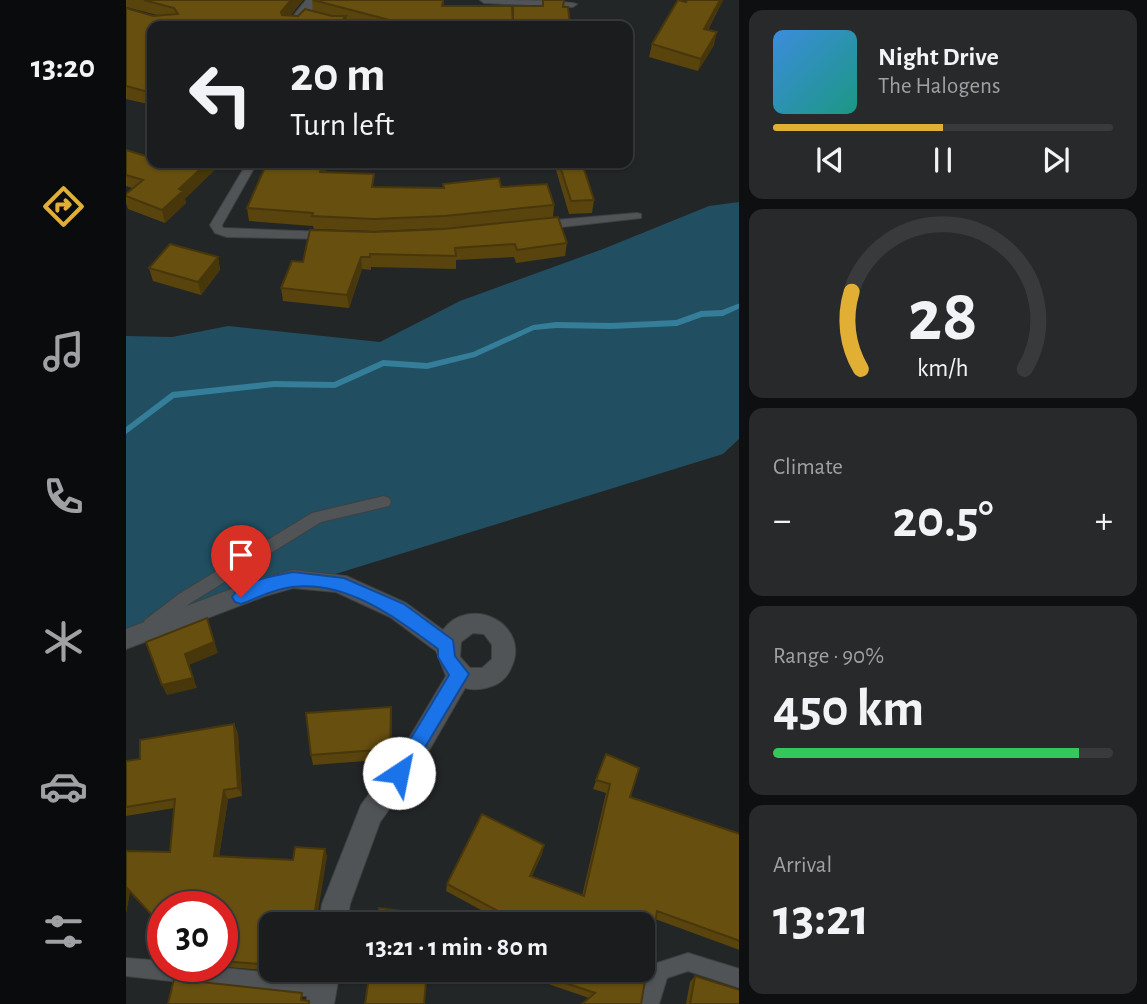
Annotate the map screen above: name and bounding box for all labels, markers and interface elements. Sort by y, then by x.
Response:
text: Night Drive [878,44,999,70]
icon: left [175,49,266,140]
text: 13:20 [31,51,95,83]
text: 20 m [290,51,386,100]
text: The Halogens [878,75,1000,98]
text: Turn left [290,109,394,141]
icon: previous [811,141,849,179]
icon: pause [924,141,962,179]
icon: next [1037,141,1075,179]
icon: directions [39,182,88,231]
text: 28 [908,282,978,355]
icon: music [39,327,88,376]
text: km/h [917,356,969,381]
text: Climate [773,456,843,479]
icon: phone [39,472,88,521]
text: 20.5° [892,494,994,546]
text: − [773,502,791,540]
text: + [1095,502,1113,540]
pin [211,525,271,597]
icon: arrive [222,536,260,574]
icon: climate [39,617,88,666]
text: Range · 90% [773,645,884,668]
text: 450 km [773,683,924,735]
position arrow [362,736,436,810]
icon: car [39,762,88,811]
text: Arrival [773,854,832,877]
speed limit sign: 30 [147,891,238,982]
text: 13:21 [773,892,869,944]
icon: filters [39,907,88,956]
text: 13:21 · 1 min · 80 m [366,934,548,960]

